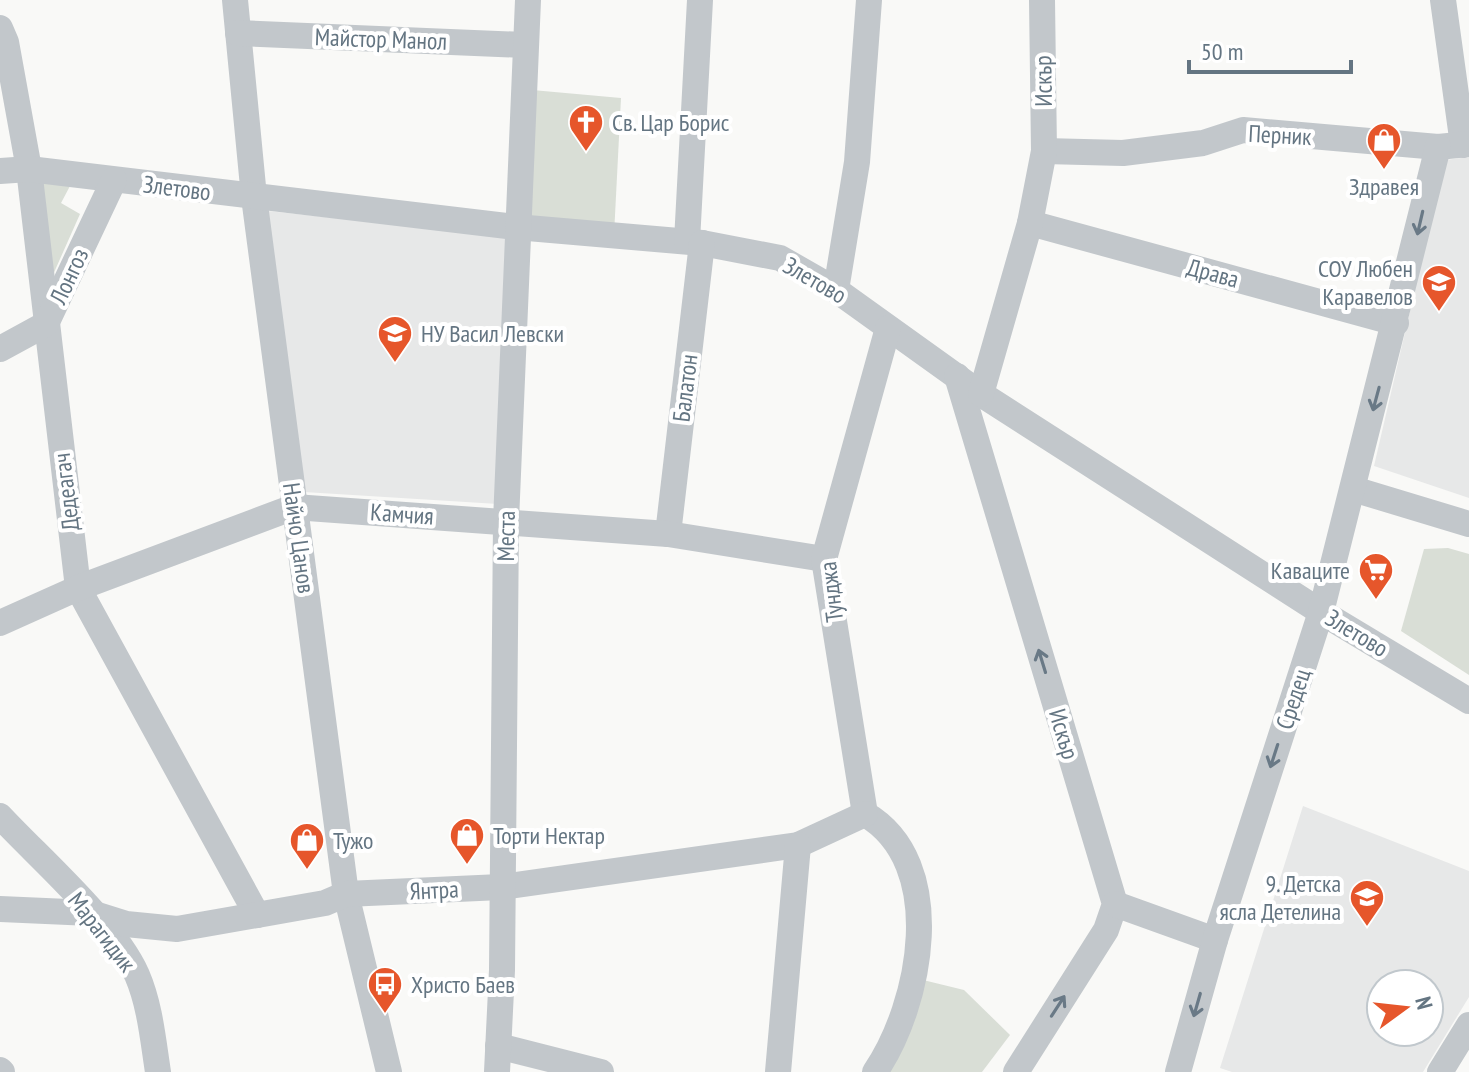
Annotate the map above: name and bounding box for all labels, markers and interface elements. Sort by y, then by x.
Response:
street label: Майстор Манол [314,21,448,57]
scale bar [1189,24,1351,74]
text: 50 m [1201,36,1243,67]
street label: Искър [1027,55,1059,107]
church icon: Св. Цар Борис [567,103,605,153]
place label: Св. Цар Борис [612,107,730,138]
street label: Перник [1248,118,1313,152]
shop icon: Здравея [1365,121,1403,171]
street label: Злетово [141,168,213,208]
place label: Здравея [1349,171,1419,202]
one-way arrow [1412,210,1427,235]
street label: Лонгоз [42,243,95,310]
street label: Злетово [778,250,852,310]
street label: Драва [1184,251,1242,295]
place label: СОУ Любен Каравелов [1318,253,1413,312]
school or university icon: СОУ Любен Каравелов [1420,263,1458,313]
school or university icon: НУ Васил Левски [376,314,414,364]
place label: НУ Васил Левски [421,318,564,349]
street label: Балатон [665,352,705,424]
one-way arrow [1368,385,1383,411]
street label: Дедеагач [46,451,86,533]
street label: Найчо Цанов [276,481,322,595]
street label: Камчия [369,496,435,532]
street label: Места [490,510,522,562]
supermarket icon: Каваците [1357,551,1395,601]
place label: Каваците [1271,555,1350,586]
street label: Тунджа [812,560,850,624]
street label: Злетово [1320,602,1394,664]
one-way arrow [1034,648,1049,674]
street label: Средец [1269,664,1317,733]
street label: Искър [1042,705,1086,763]
one-way arrow [1266,743,1281,769]
shop icon: Торти Нектар [448,816,486,866]
place label: Торти Нектар [493,820,605,851]
shop icon: Тужо [288,821,326,871]
place label: Тужо [333,825,373,856]
place label: 9. Детска ясла Детелина [1220,868,1341,927]
street label: Янтра [409,873,459,907]
school or university icon: 9. Детска ясла Детелина [1348,878,1386,928]
street label: Марагидик [61,886,143,979]
bus stop icon: Христо Баев [366,965,404,1015]
north arrow [1365,968,1445,1048]
place label: Христо Баев [411,969,515,1000]
one-way arrow [1189,991,1204,1017]
text: N [1409,993,1439,1012]
one-way arrow [1050,995,1066,1018]

